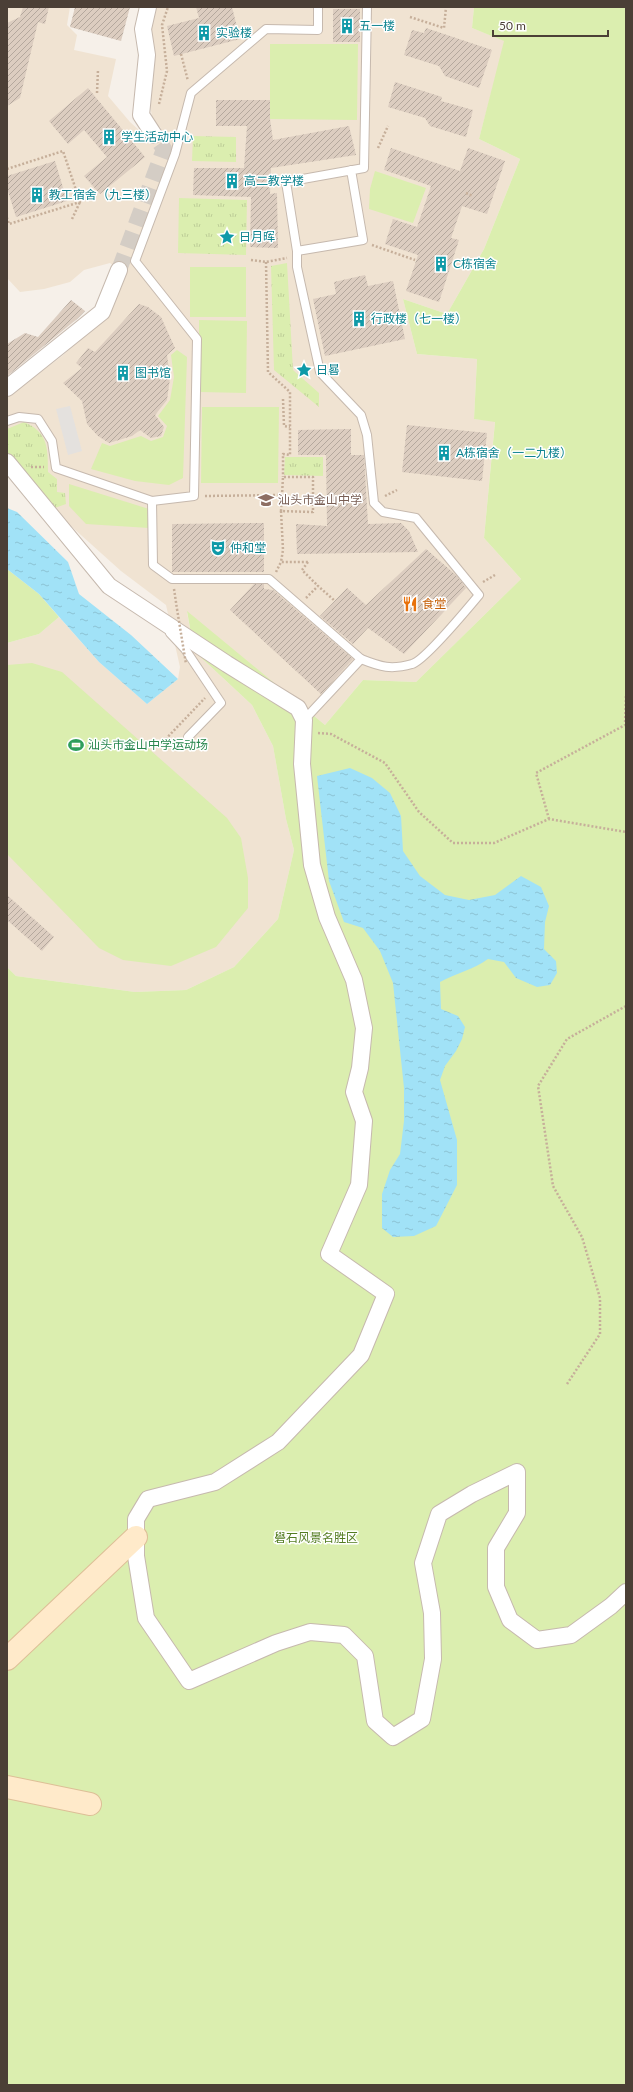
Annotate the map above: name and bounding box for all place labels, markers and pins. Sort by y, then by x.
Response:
building icon: 五一楼 [338,17,356,35]
place label: 五一楼 [359,18,395,33]
building icon: 实验楼 [195,24,213,42]
place label: 实验楼 [216,25,252,40]
building icon: 学生活动中心 [100,128,118,146]
place label: 学生活动中心 [121,129,193,144]
building icon: 高二教学楼 [223,172,241,190]
place label: 高二教学楼 [244,173,304,188]
building icon: 教工宿舍（九三楼） [28,186,46,204]
place label: 教工宿舍（九三楼） [49,187,157,202]
place icon: 日月晖 [218,228,236,246]
place label: 日月晖 [239,229,275,244]
building icon: C栋宿舍 [432,255,450,273]
place label: C栋宿舍 [453,256,497,271]
building icon: 行政楼（七一楼） [350,310,368,328]
place label: 行政楼（七一楼） [371,311,467,326]
place icon: 日晷 [295,361,313,379]
place label: 日晷 [316,362,340,377]
building icon: 图书馆 [114,364,132,382]
place label: 图书馆 [135,365,171,380]
building icon: A栋宿舍（一二九楼） [435,444,453,462]
place label: A栋宿舍（一二九楼） [456,445,572,460]
school or university icon: 汕头市金山中学 [257,491,275,509]
place label: 汕头市金山中学 [278,492,362,507]
theatre icon: 仲和堂 [209,539,227,557]
place label: 仲和堂 [230,540,266,555]
restaurant icon: 食堂 [401,595,419,613]
place label: 食堂 [422,596,446,611]
sports icon: 汕头市金山中学运动场 [67,736,85,754]
place label: 汕头市金山中学运动场 [88,737,208,752]

